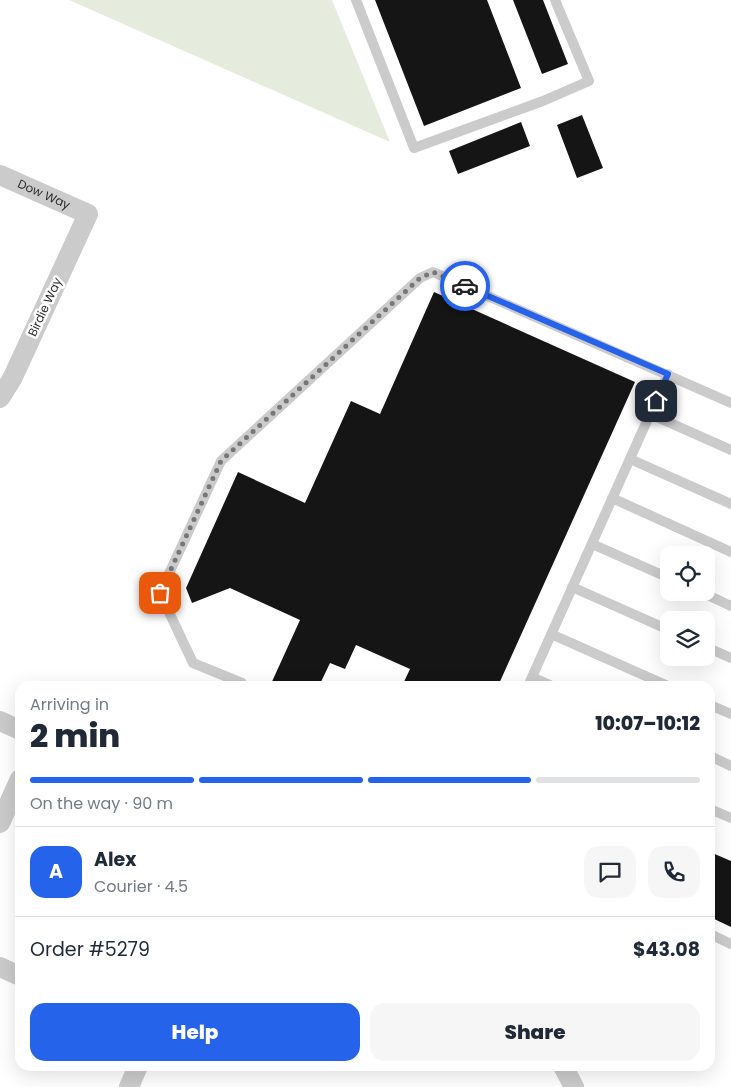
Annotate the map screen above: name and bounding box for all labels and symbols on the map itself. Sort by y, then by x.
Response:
street label: Dow Way [15,175,73,213]
courier [440,261,490,311]
street label: Birdie Way [24,274,66,339]
pin [635,380,677,422]
pin [139,572,181,614]

